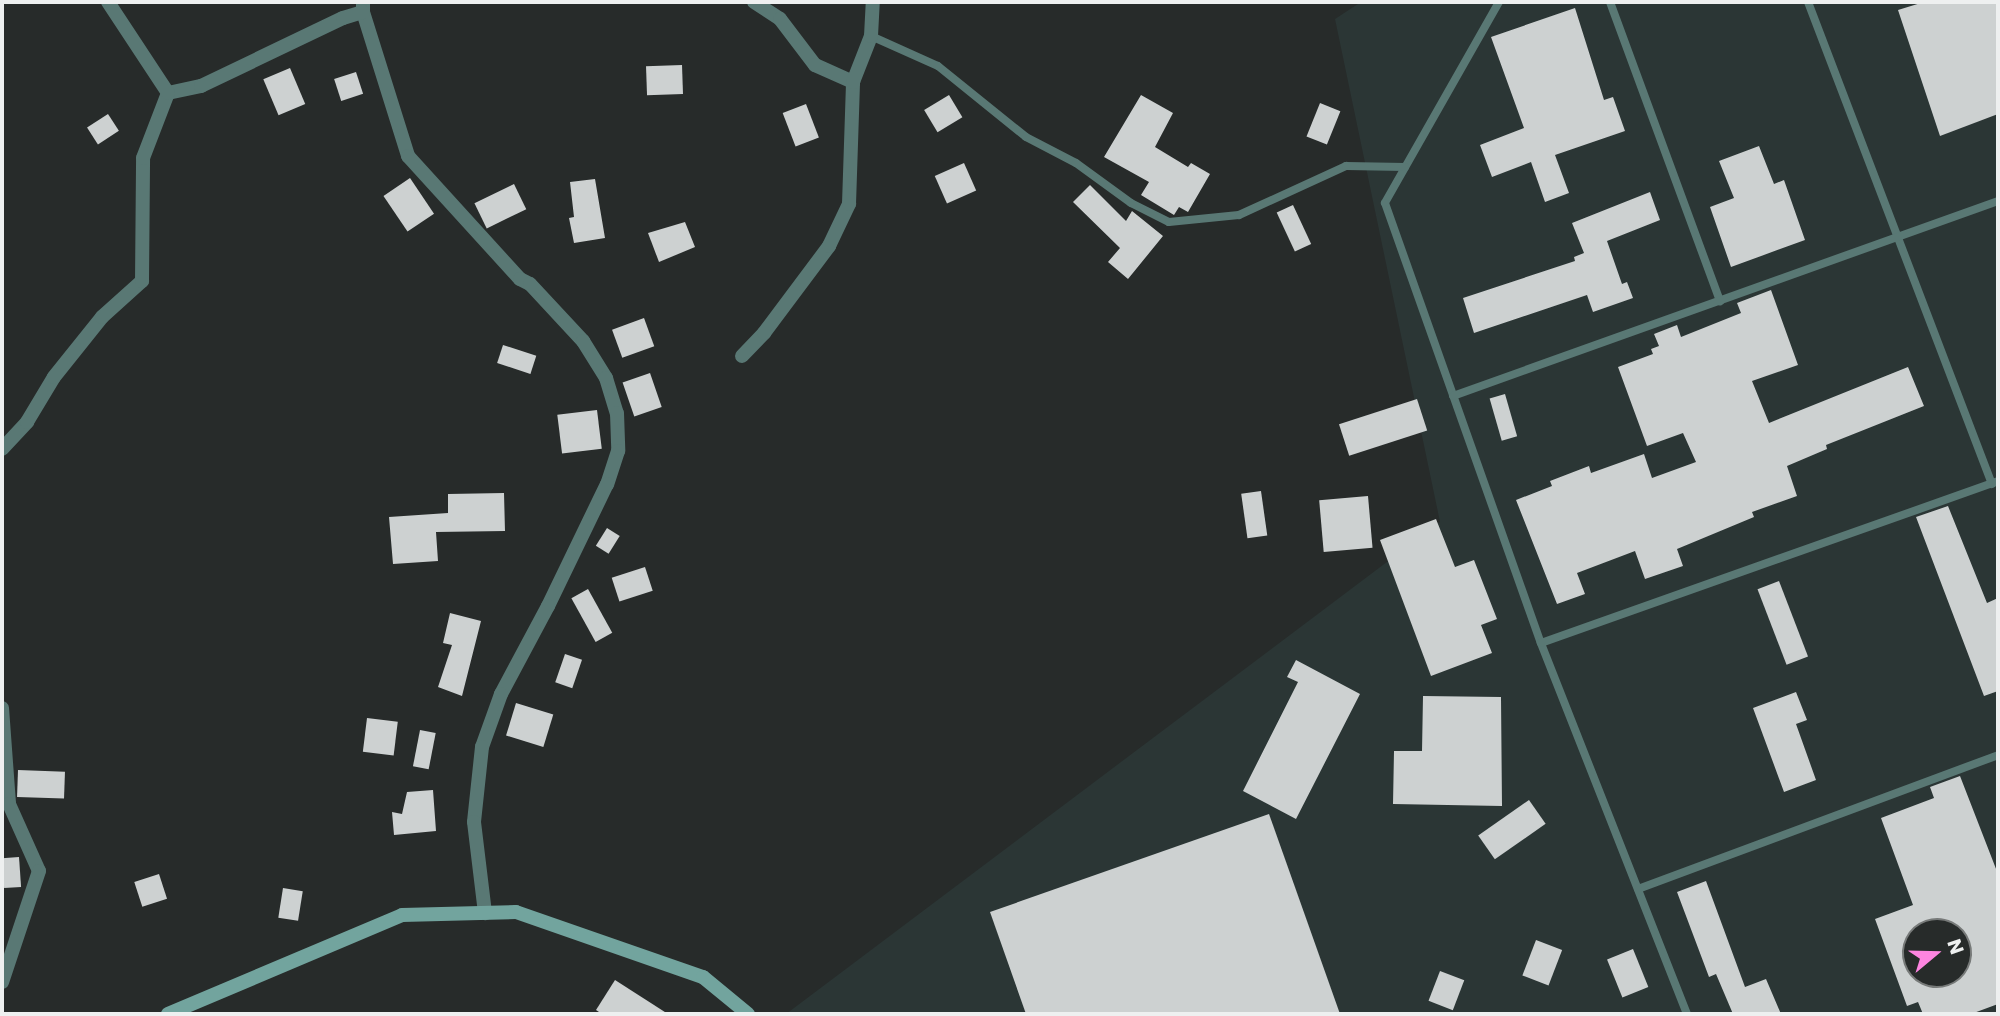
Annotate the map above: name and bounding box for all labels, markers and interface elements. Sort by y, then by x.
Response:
north arrow [1902,918,1972,988]
text: N [1940,935,1971,958]

